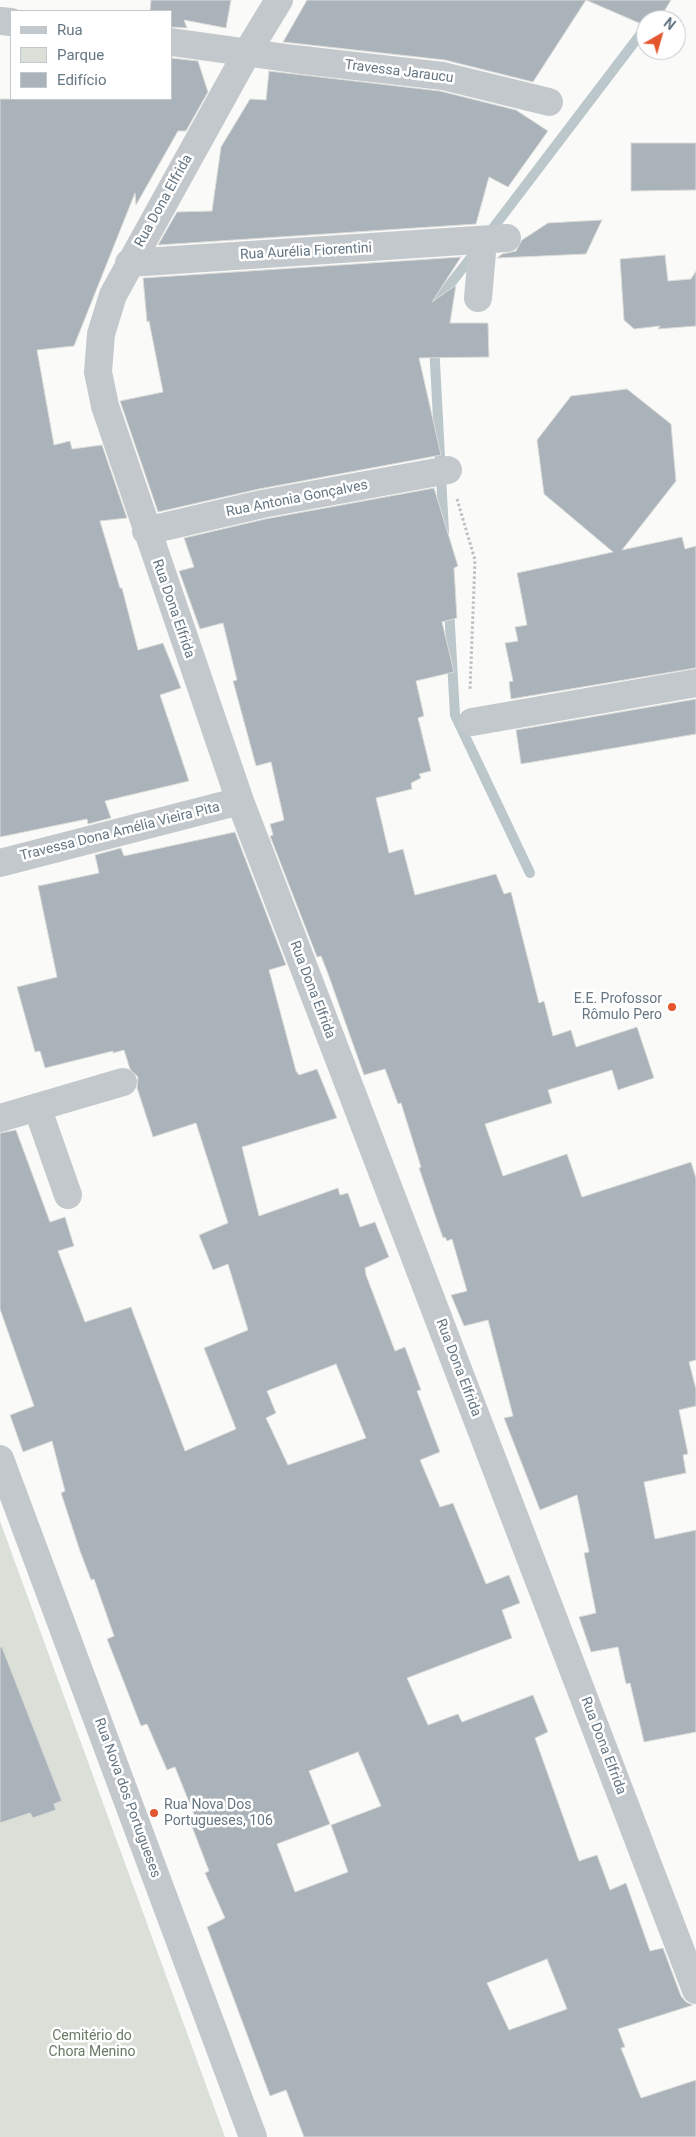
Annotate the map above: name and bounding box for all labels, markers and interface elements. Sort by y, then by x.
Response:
legend [10,10,172,100]
north arrow [636,10,686,60]
text: N [661,15,678,33]
text: Rua [57,21,83,39]
text: Parque [57,46,104,64]
street label: Travessa Jaraucu [344,57,454,87]
text: Edifício [57,71,106,89]
street label: Rua Dona Elfrida [132,152,196,250]
street label: Rua Aurélia Fiorentini [240,240,372,264]
street label: Rua Antonia Gonçalves [225,477,369,521]
street label: Rua Dona Elfrida [148,557,198,661]
street label: Travessa Dona Amélia Vieira Pita [18,799,222,865]
street label: Rua Dona Elfrida [286,939,338,1041]
place label: E.E. Profossor Rômulo Pero [574,991,662,1024]
marker: E.E. Profossor Rômulo Pero [666,1001,678,1013]
street label: Rua Dona Elfrida [432,1317,484,1419]
street label: Rua Dona Elfrida [577,1695,629,1797]
street label: Rua Nova dos Portugueses [90,1716,164,1880]
place label: Rua Nova Dos Portugueses, 106 [164,1797,273,1830]
marker: Rua Nova Dos Portugueses, 106 [148,1807,160,1819]
park label: Cemitério do Chora Menino [49,2028,135,2060]

